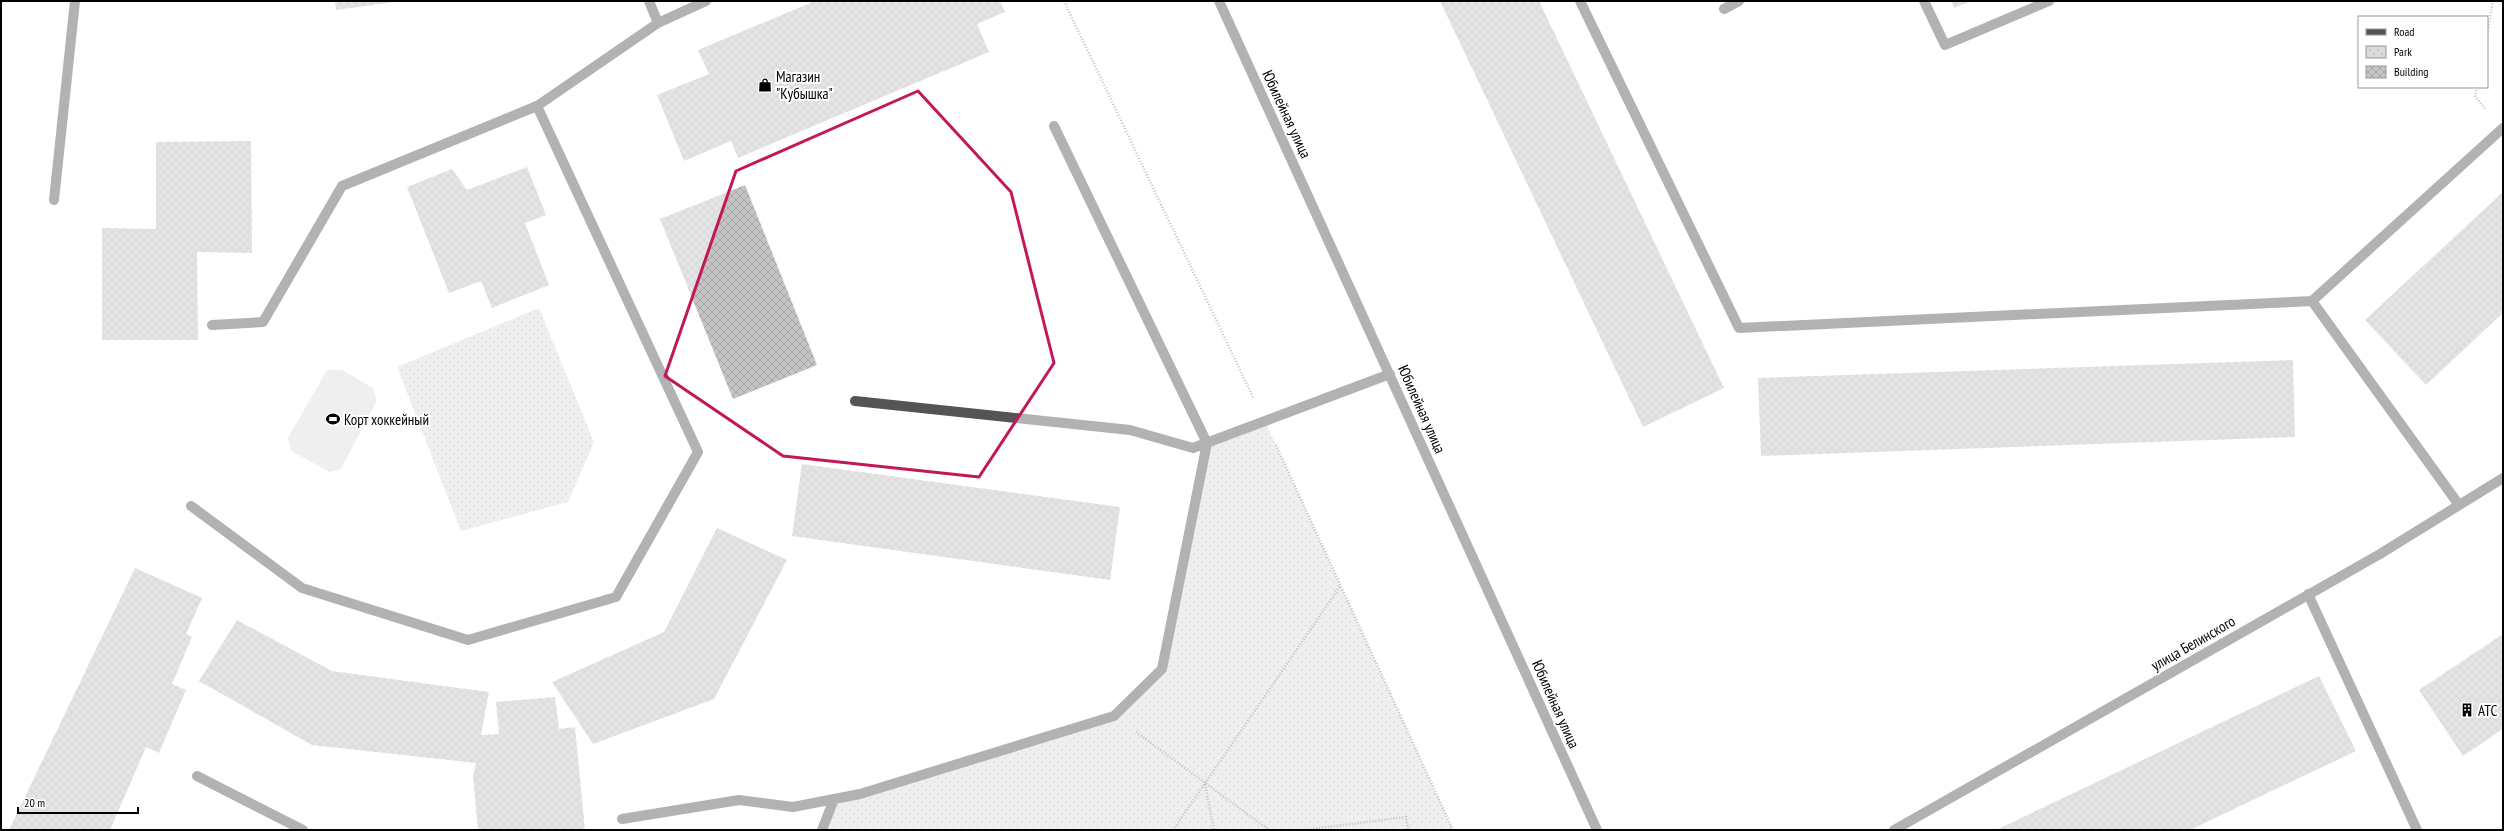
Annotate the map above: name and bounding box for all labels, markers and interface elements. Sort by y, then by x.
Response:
legend [2358,16,2488,88]
text: Road [2394,24,2414,39]
text: Park [2394,44,2412,59]
text: Building [2394,64,2429,79]
place label: Магазин "Кубышка" [776,67,833,103]
street label: Юбилейная улица [1258,67,1316,161]
shop icon: Магазин "Кубышка" [757,77,773,93]
street label: Юбилейная улица [1394,362,1450,456]
place label: Корт хоккейный [344,410,429,429]
sports icon: Корт хоккейный [325,411,341,427]
street label: улица Белинского [2148,611,2238,675]
street label: Юбилейная улица [1528,657,1584,751]
place label: АТС [2478,701,2497,720]
building icon: АТС [2459,702,2475,718]
scale bar [18,789,138,815]
text: 20 m [24,795,45,810]

